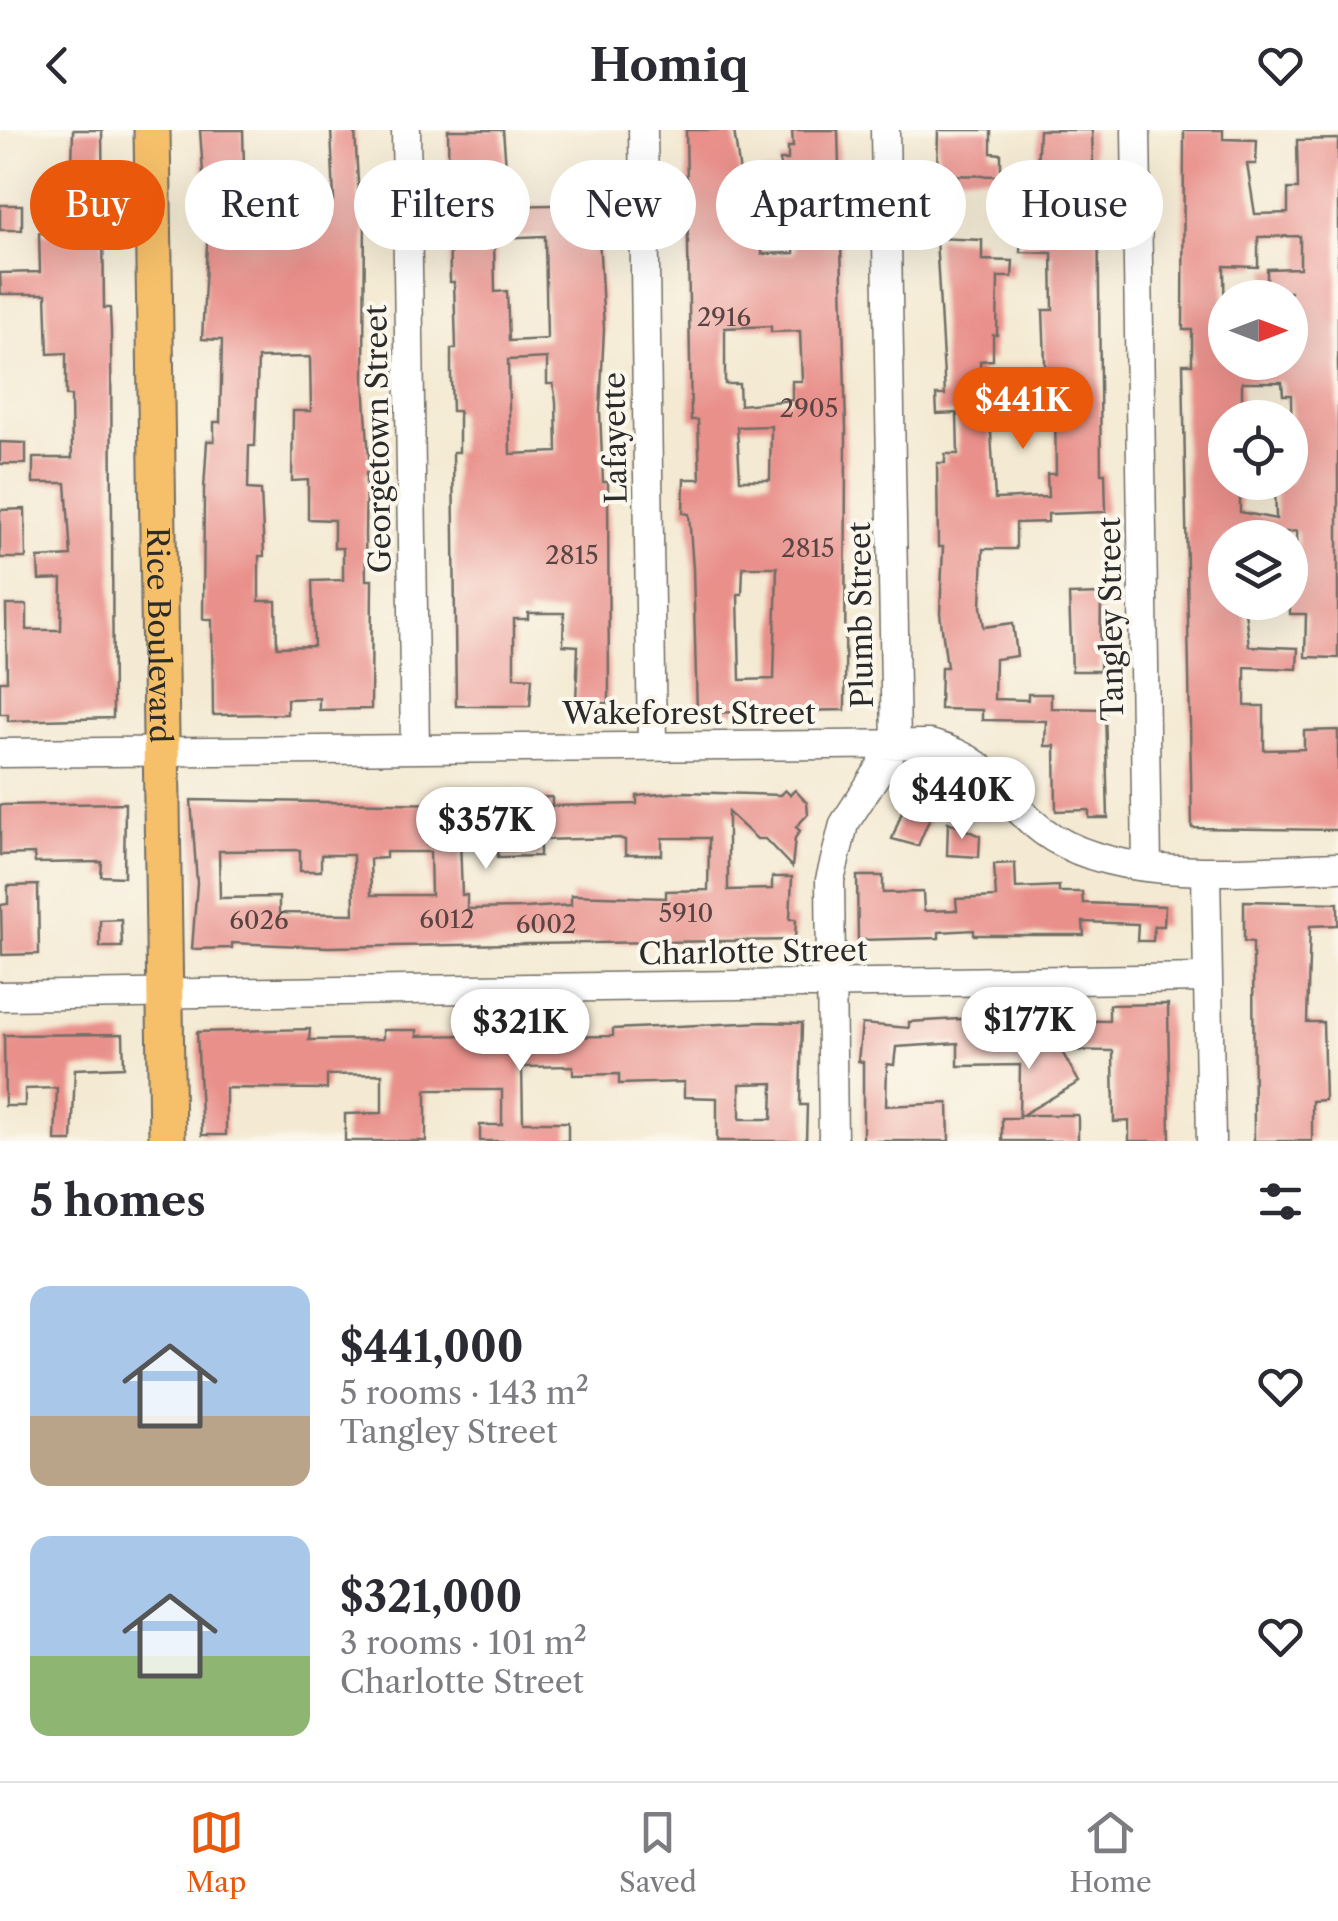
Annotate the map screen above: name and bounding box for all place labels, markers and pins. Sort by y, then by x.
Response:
pin: $441K [953,367,1093,452]
pin: $440K [892,757,1032,842]
pin: $357K [416,787,556,872]
pin: $177K [959,987,1099,1072]
pin: $321K [450,989,590,1074]

